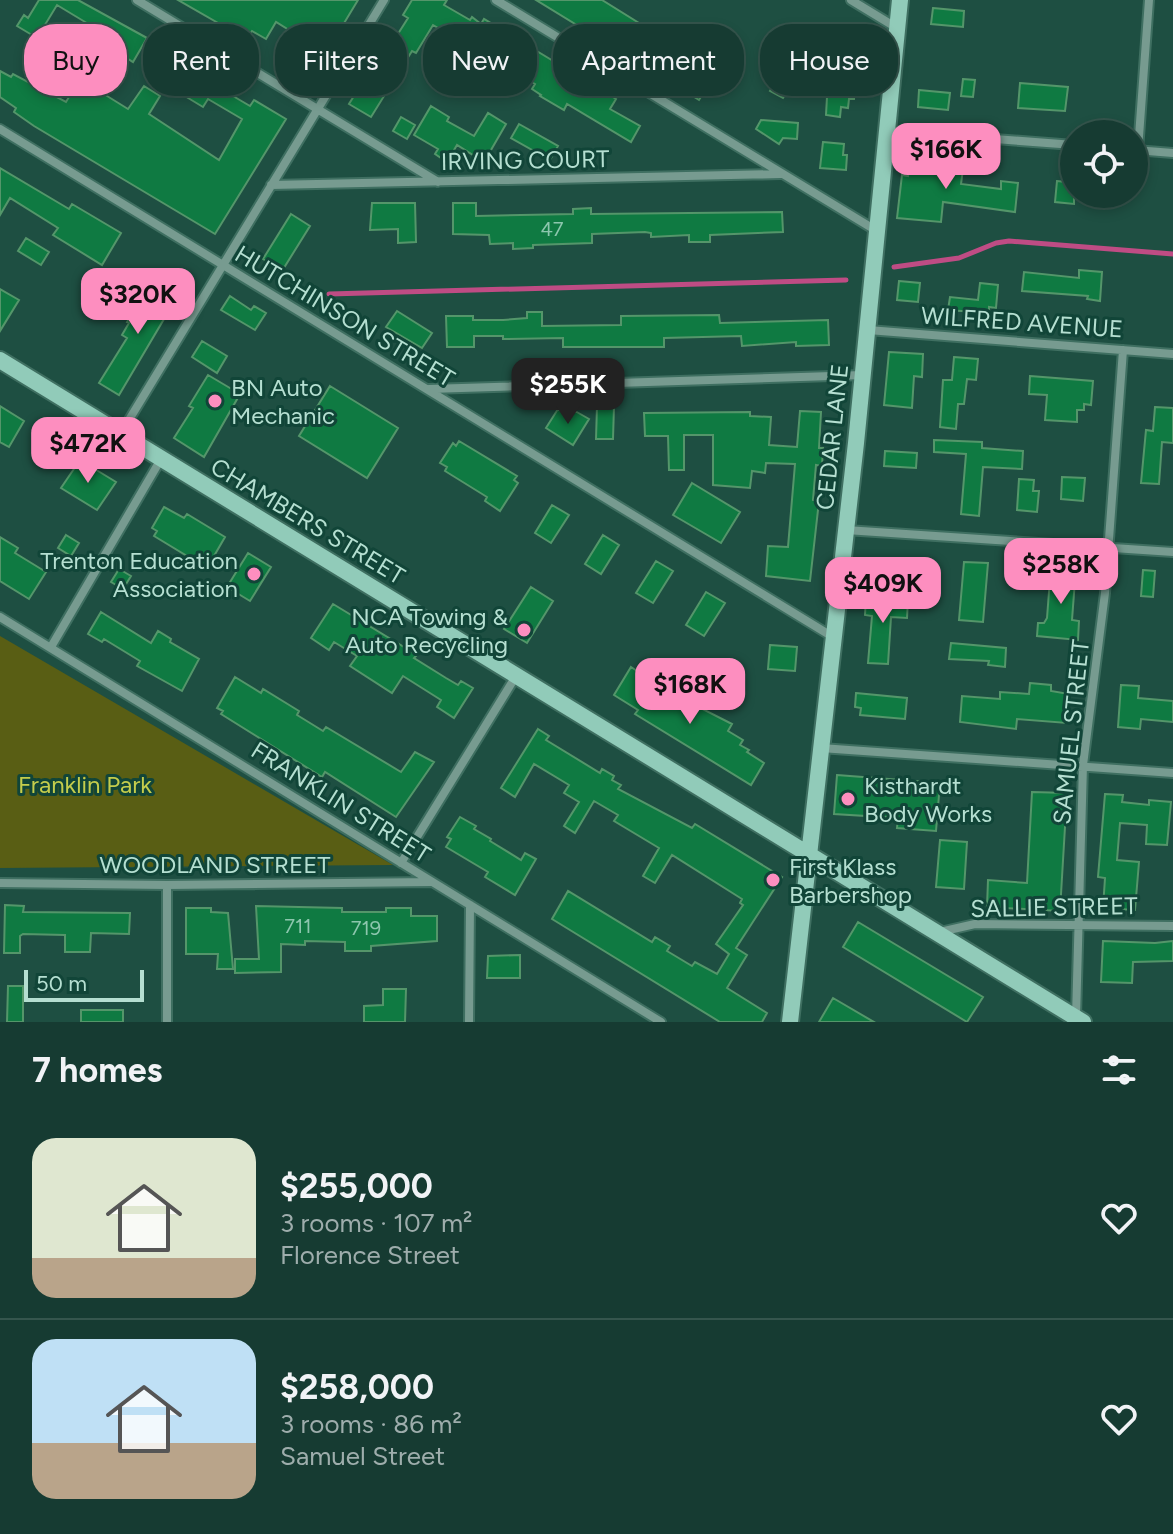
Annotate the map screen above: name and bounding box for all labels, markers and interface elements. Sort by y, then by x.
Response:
chip: Buy [24,24,127,96]
chip: Rent [143,24,259,96]
chip: Filters [275,24,407,96]
chip: New [423,24,537,96]
chip: Apartment [553,24,744,96]
chip: House [760,24,898,96]
map controls [1060,120,1148,208]
button: locate [1060,120,1148,208]
pin: $166K [890,123,1002,191]
text: $166K [910,133,982,165]
street label: IRVING COURT [441,144,609,176]
house number: 47 [540,217,564,241]
street label: HUTCHINSON STREET [230,239,460,393]
pin: $320K [82,268,194,336]
text: $320K [99,278,177,310]
street label: WILFRED AVENUE [920,300,1124,344]
pin: $255K [512,358,624,426]
street label: CEDAR LANE [810,363,854,511]
text: $255K [530,368,607,400]
place label: BN Auto Mechanic [231,373,335,430]
marker: BN Auto Mechanic [206,392,224,410]
pin: $472K [32,417,144,485]
text: $472K [49,427,127,459]
street label: CHAMBERS STREET [206,452,410,590]
pin: $258K [1005,538,1117,606]
place label: Trenton Education Association [40,546,238,603]
text: $258K [1022,548,1100,580]
pin: $409K [827,557,939,625]
marker: Trenton Education Association [245,565,263,583]
text: $409K [843,567,923,599]
place label: NCA Towing & Auto Recycling [345,602,509,659]
marker: NCA Towing & Auto Recycling [515,621,533,639]
street label: SAMUEL STREET [1047,638,1095,826]
pin: $168K [634,658,746,726]
text: $168K [653,668,727,700]
street label: FRANKLIN STREET [246,735,436,869]
park label: Franklin Park [18,770,152,799]
place label: Kisthardt Body Works [864,771,992,828]
marker: Kisthardt Body Works [839,790,857,808]
street label: WOODLAND STREET [99,850,331,879]
place label: First Klass Barbershop [789,852,912,909]
marker: First Klass Barbershop [764,871,782,889]
street label: SALLIE STREET [970,891,1138,923]
house number: 711 [284,914,312,938]
house number: 719 [351,916,381,940]
scale bar [24,966,144,1002]
text: 50 m [36,970,87,997]
icon: filters [1097,1048,1141,1092]
text: 7 homes [32,1050,162,1091]
text: $255,000 [280,1166,433,1207]
icon: home [96,1170,192,1266]
icon: heart [1097,1196,1141,1240]
text: 3 rooms · 107 m² [280,1207,473,1239]
text: Florence Street [280,1239,460,1271]
text: $258,000 [280,1367,434,1408]
icon: home [96,1371,192,1467]
icon: heart [1097,1397,1141,1441]
text: 3 rooms · 86 m² [280,1408,462,1440]
text: Samuel Street [280,1440,445,1472]

